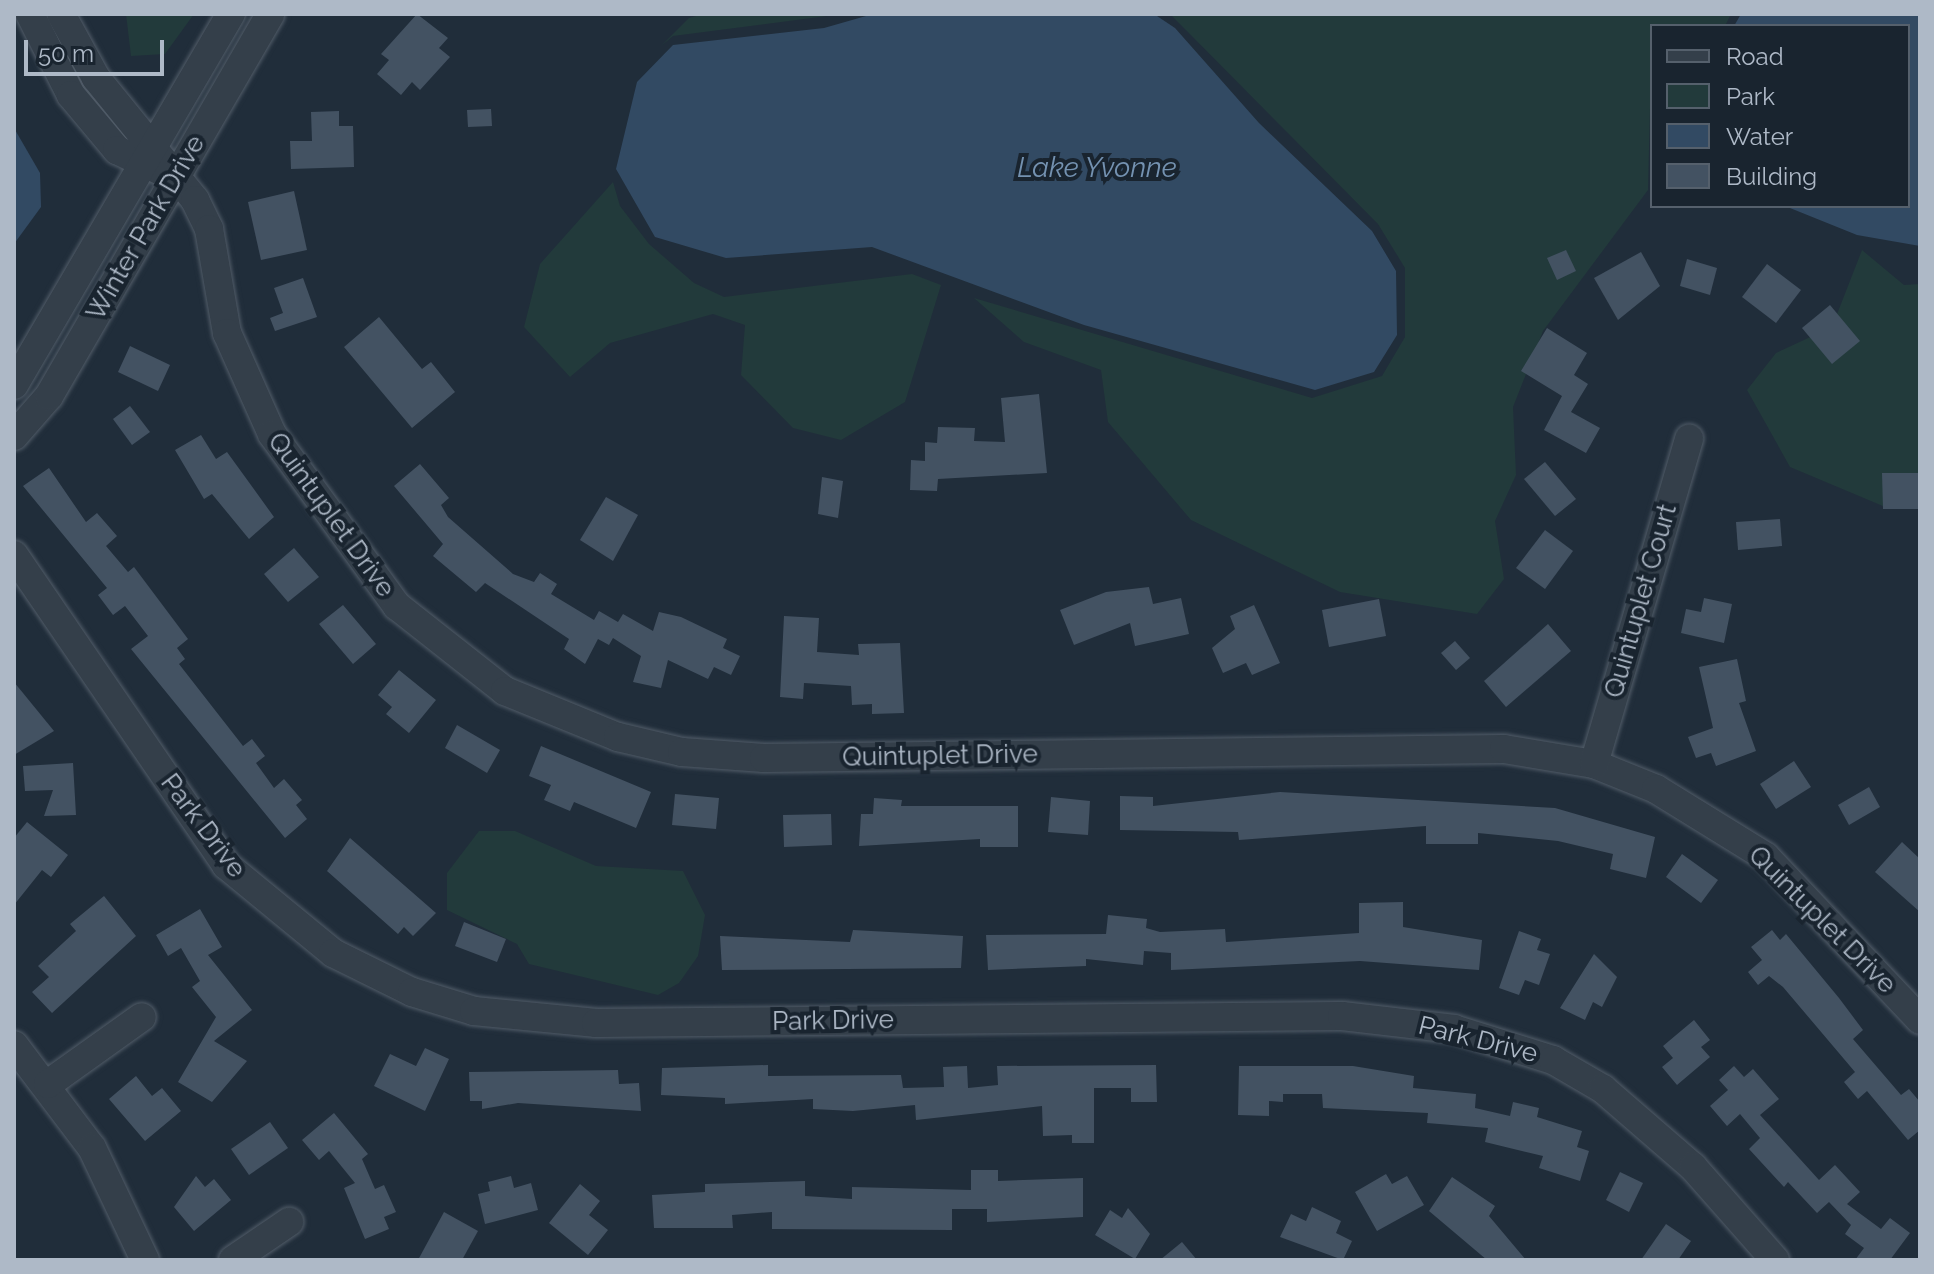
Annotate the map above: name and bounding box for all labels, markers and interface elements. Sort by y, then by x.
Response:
scale bar [28,24,168,74]
legend [1650,24,1910,208]
text: 50 m [38,39,94,68]
text: Road [1726,42,1784,71]
text: Park [1726,82,1775,111]
text: Water [1726,122,1793,151]
street label: Winter Park Drive [80,130,212,326]
water label: Lake Yvonne [1017,151,1177,185]
text: Building [1726,162,1817,191]
street label: Quintuplet Drive [261,427,401,603]
street label: Quintuplet Court [1598,501,1684,701]
street label: Quintuplet Drive [842,739,1038,773]
street label: Park Drive [154,768,252,884]
street label: Quintuplet Drive [1742,840,1902,1000]
street label: Park Drive [772,1004,894,1038]
street label: Park Drive [1415,1010,1541,1070]

